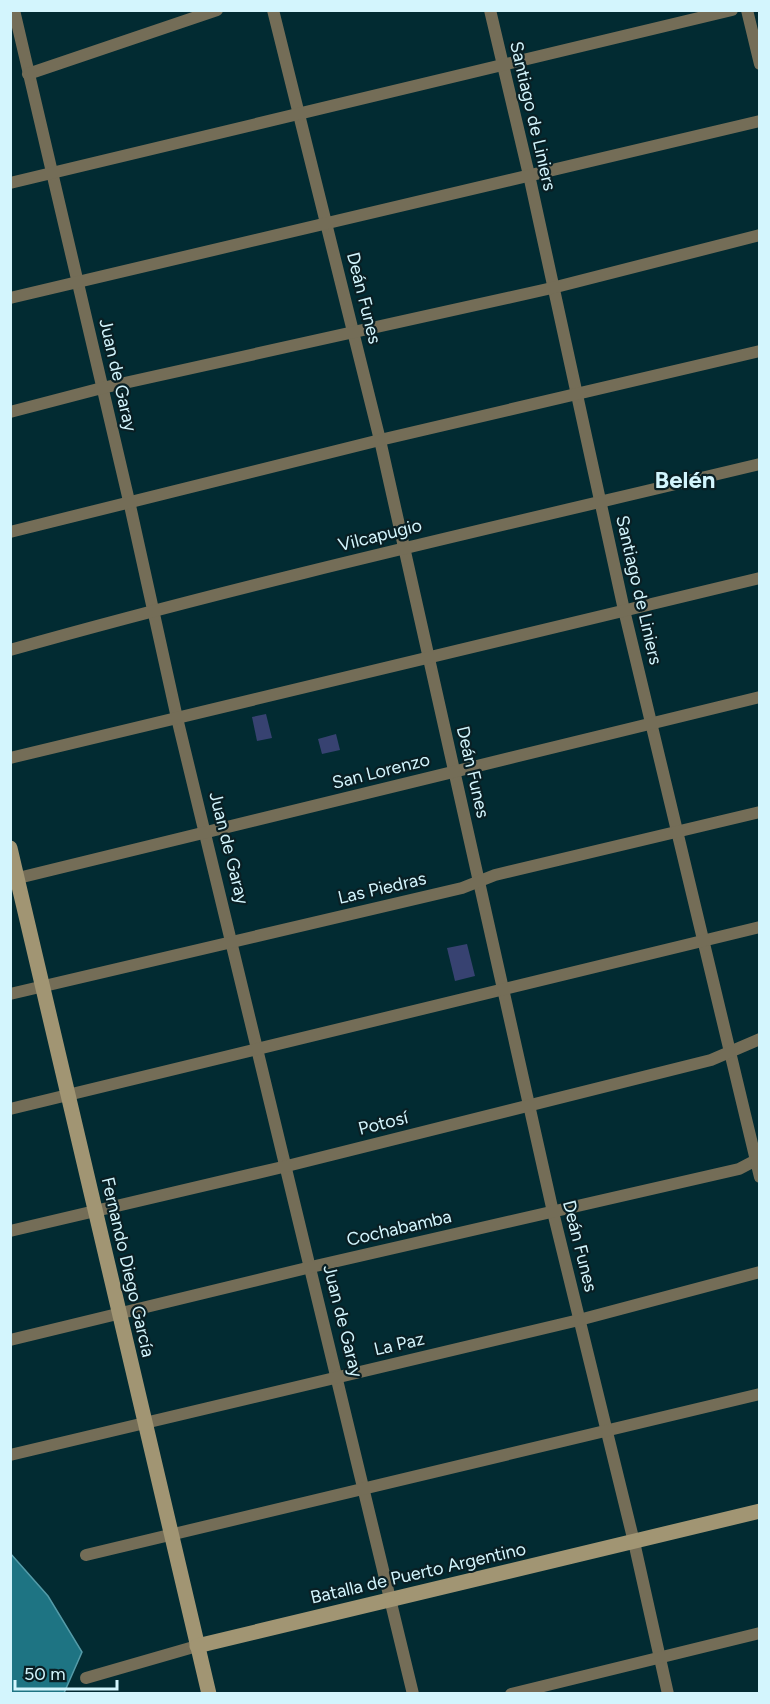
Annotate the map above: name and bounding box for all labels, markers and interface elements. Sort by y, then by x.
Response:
street label: Santiago de Liniers [505,39,561,193]
street label: Deán Funes [342,250,386,346]
street label: Juan de Garay [94,316,142,434]
district label: Belén [655,465,715,494]
street label: Santiago de Liniers [611,513,667,667]
street label: Vilcapugio [336,514,424,556]
street label: Deán Funes [452,724,494,820]
street label: San Lorenzo [330,748,432,794]
street label: Juan de Garay [204,789,254,907]
street label: Las Piedras [336,867,428,909]
street label: Potosí [356,1106,411,1140]
street label: Fernando Diego García [97,1175,159,1359]
street label: Deán Funes [558,1198,602,1294]
street label: Cochabamba [344,1205,454,1251]
street label: Juan de Garay [318,1262,368,1380]
street label: La Paz [372,1327,427,1360]
street label: Batalla de Puerto Argentino [308,1537,528,1609]
scale bar [15,1653,117,1691]
text: 50 m [24,1663,66,1685]

